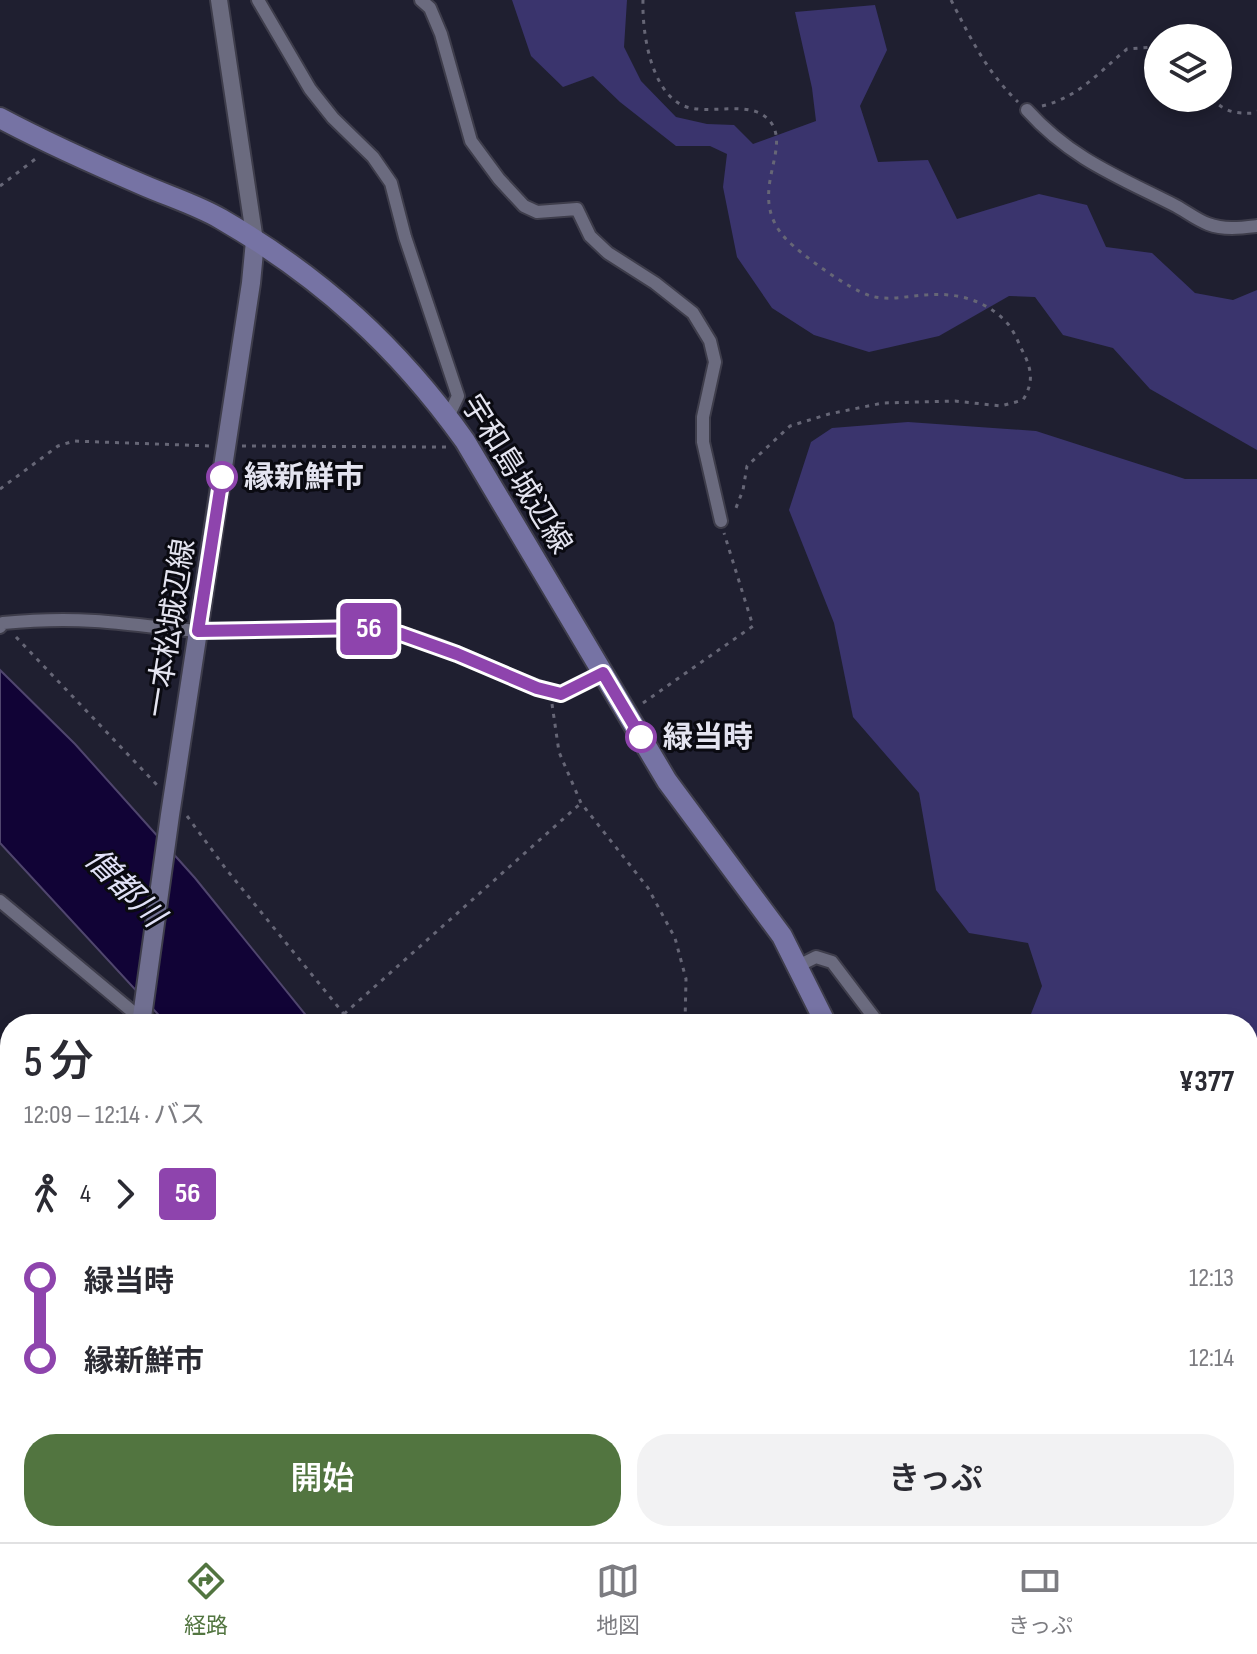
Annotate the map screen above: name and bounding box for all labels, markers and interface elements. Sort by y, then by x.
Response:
map controls [1144,24,1232,112]
button: layers [1144,24,1232,112]
street label: 宇和島城辺線 [453,389,579,560]
place label: 縁新鮮市 [244,460,364,496]
marker: 縁新鮮市 [207,462,237,492]
street label: 一本松城辺線 [139,536,203,720]
line badge: 56 [333,603,405,655]
text: 56 [356,612,382,645]
place label: 緑当時 [663,720,753,756]
marker: 緑当時 [626,722,656,752]
water label: 僧都川 [76,840,174,938]
text: 5 分 [24,1036,94,1089]
text: ¥377 [1179,1064,1234,1100]
text: 12:09 – 12:14 · バス [24,1100,205,1131]
icon: walk [24,1172,68,1216]
icon: forward [103,1172,147,1216]
text: 56 [175,1177,200,1210]
text: 4 [80,1179,91,1210]
text: 12:13 [1189,1263,1234,1294]
text: 緑当時 [84,1264,174,1300]
text: 12:14 [1189,1343,1234,1374]
text: 縁新鮮市 [84,1344,204,1380]
button: 開始 [24,1434,621,1526]
button: きっぷ [637,1434,1234,1526]
tab: 経路 [184,1559,228,1640]
tab: 地図 [596,1559,640,1640]
tab: きっぷ [1008,1559,1073,1640]

